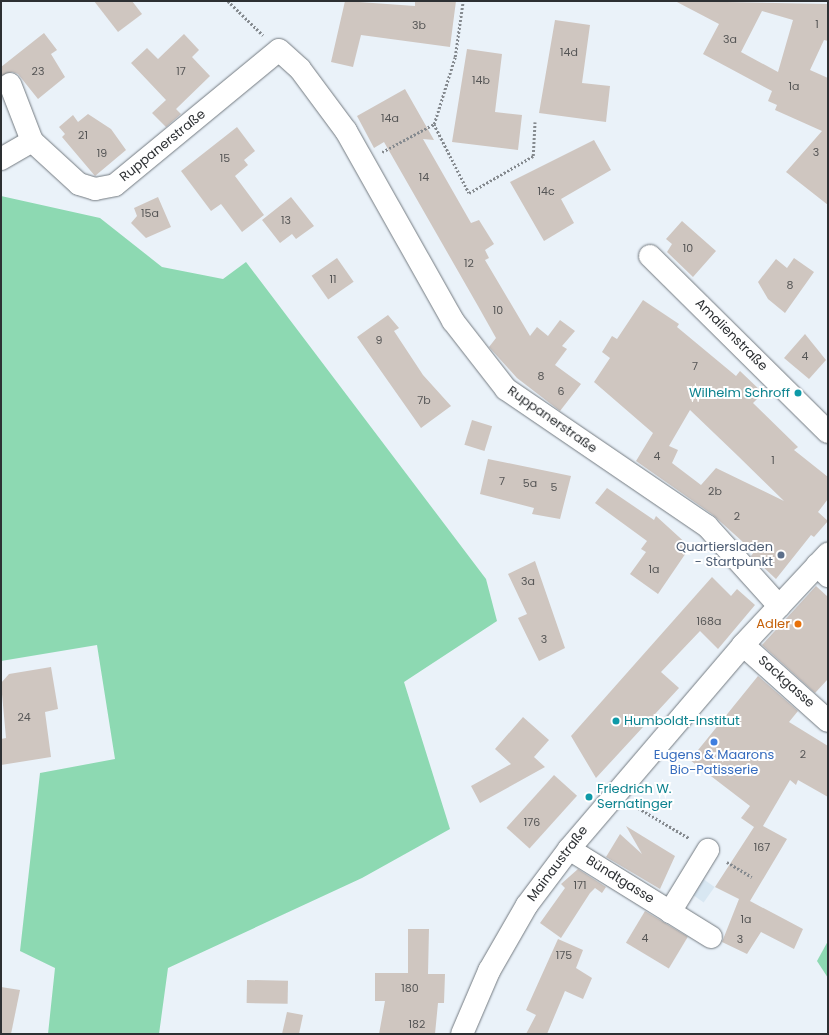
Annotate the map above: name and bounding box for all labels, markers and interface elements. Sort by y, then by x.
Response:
house number: 1 [815,17,819,31]
house number: 3b [412,18,426,32]
house number: 3a [723,32,737,46]
house number: 14d [560,45,578,59]
house number: 23 [32,64,44,78]
house number: 17 [176,64,186,78]
house number: 14b [472,73,490,87]
house number: 1a [789,79,799,93]
street label: Ruppanerstraße [117,107,209,185]
house number: 14a [381,111,399,125]
house number: 21 [78,128,88,142]
house number: 3 [813,145,819,159]
house number: 19 [97,146,107,160]
house number: 15 [220,151,230,165]
house number: 14 [419,170,429,184]
house number: 14c [537,184,555,198]
house number: 15a [141,206,159,220]
house number: 13 [281,213,291,227]
house number: 10 [683,241,693,255]
house number: 12 [464,256,474,270]
house number: 11 [329,272,337,286]
house number: 8 [787,278,793,292]
street label: Amalienstraße [692,296,770,374]
house number: 10 [493,303,503,317]
house number: 9 [376,333,382,347]
house number: 4 [802,349,808,363]
house number: 7 [692,359,698,373]
house number: 8 [538,369,544,383]
street label: Ruppanerstraße [504,383,600,457]
house number: 6 [558,384,564,398]
place label: Wilhelm Schroff [689,385,790,401]
marker: Wilhelm Schroff [793,388,803,398]
house number: 7b [417,393,431,407]
house number: 4 [654,449,660,463]
house number: 1 [771,453,775,467]
house number: 7 [499,474,505,488]
house number: 5a [523,476,537,490]
house number: 5 [551,480,557,494]
house number: 2b [708,484,722,498]
house number: 2 [734,509,740,523]
place label: Quartiersladen - Startpunkt [676,540,773,571]
marker: Quartiersladen - Startpunkt [776,550,786,560]
house number: 1a [649,562,659,576]
house number: 3a [521,574,535,588]
house number: 168a [697,614,721,628]
place label: Adler [756,616,790,632]
marker: Adler [793,619,803,629]
house number: 3 [541,632,547,646]
street label: Sackgasse [755,653,817,711]
house number: 24 [17,710,31,724]
place label: Humboldt-Institut [624,713,740,729]
marker: Humboldt-Institut [611,716,621,726]
marker: Eugens & Maarons Bio-Patisserie [709,737,719,747]
house number: 2 [800,747,806,761]
place label: Eugens & Maarons Bio-Patisserie [654,748,774,779]
place label: Friedrich W. Sernatinger [597,782,673,813]
marker: Friedrich W. Sernatinger [584,792,594,802]
house number: 176 [524,815,540,829]
street label: Mainaustraße [524,823,592,905]
house number: 167 [754,840,770,854]
street label: Bündtgasse [583,853,657,907]
house number: 171 [573,878,587,892]
house number: 1a [741,912,751,926]
house number: 4 [642,931,648,945]
house number: 3 [737,932,743,946]
house number: 175 [556,948,572,962]
house number: 180 [401,981,419,995]
house number: 182 [409,1017,425,1031]

